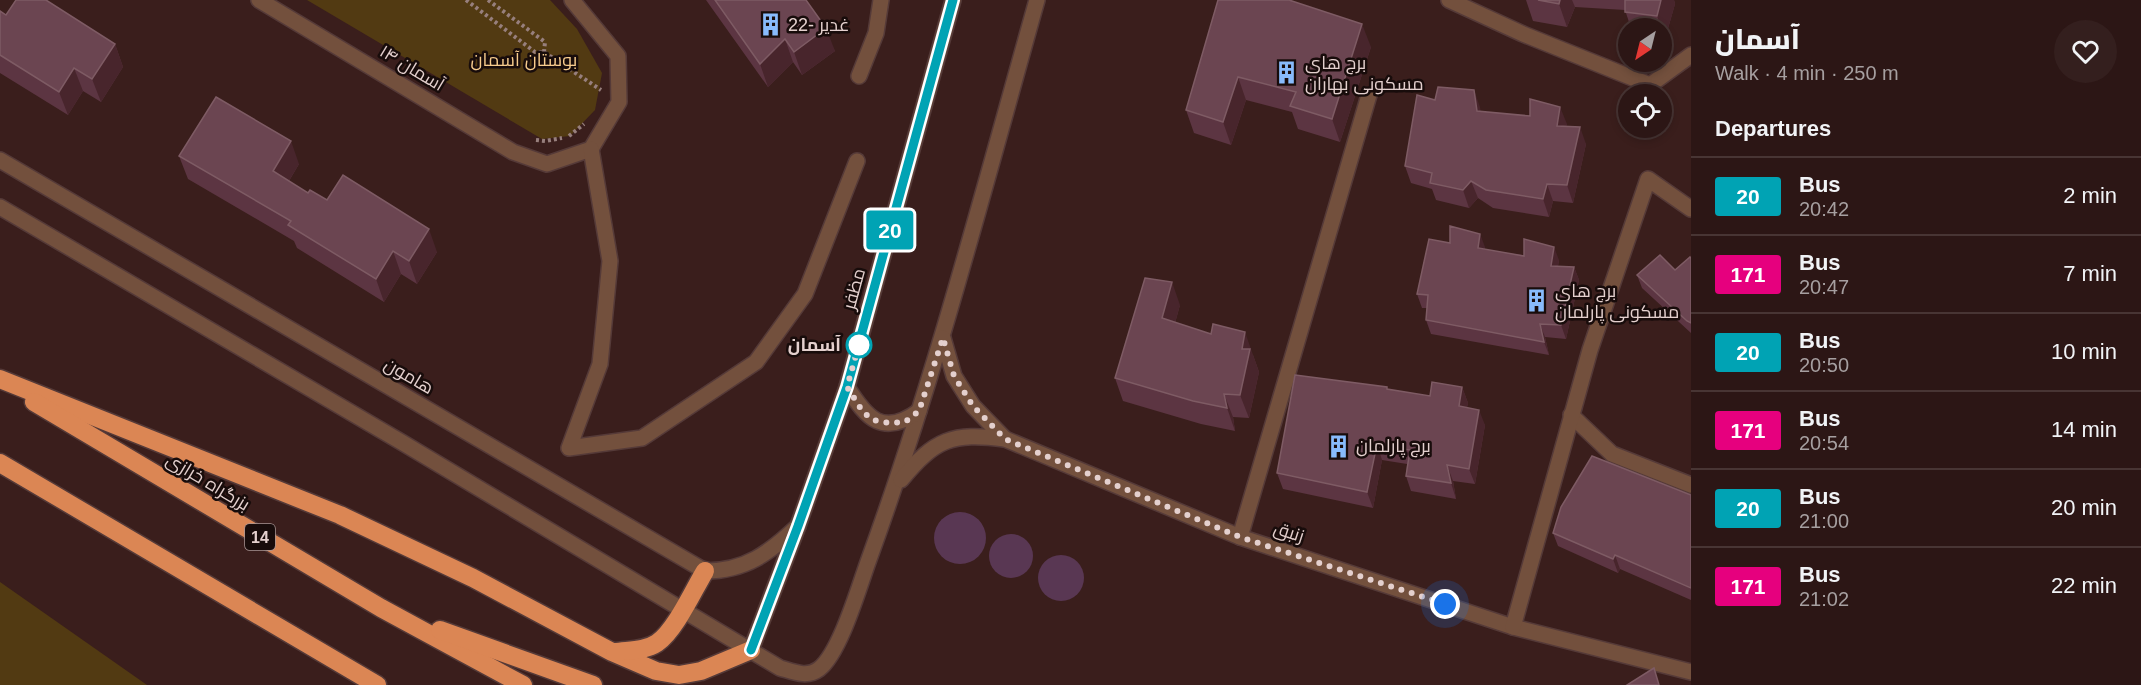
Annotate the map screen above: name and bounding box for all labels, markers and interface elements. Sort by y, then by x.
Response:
building icon: 22- غدیر [757,12,783,38]
place label: 22- غدیر [788,15,850,36]
north arrow [1618,18,1672,72]
map controls [1618,18,1672,138]
button: heart [2054,20,2117,83]
text: آسمان [1715,24,1800,55]
street label: آسمان ۱۴ [376,41,448,96]
park label: بوستان آسمان [471,50,577,71]
place label: برج های مسکونی بهاران [1305,53,1424,95]
building icon: برج های مسکونی بهاران [1274,60,1300,86]
text: Walk · 4 min · 250 m [1715,62,1899,84]
button: locate [1618,84,1672,138]
text: Departures [1715,116,1831,141]
text: Bus [1799,172,1841,197]
text: 2 min [2063,183,2117,208]
text: 20 [1736,185,1760,208]
text: 20:42 [1799,198,1849,220]
line badge: 20 [863,210,917,250]
text: 20 [878,219,902,242]
text: Bus [1799,250,1841,275]
text: 7 min [2063,261,2117,286]
text: 171 [1730,263,1766,286]
street label: مظفر [839,266,870,313]
text: 20:47 [1799,276,1849,298]
place label: برج های مسکونی پارلمان [1555,281,1679,324]
building icon: برج های مسکونی پارلمان [1524,288,1550,314]
text: Bus [1799,328,1841,353]
marker: آسمان [846,332,872,358]
place label: آسمان [788,335,841,355]
text: 10 min [2051,339,2117,364]
text: 20 [1736,341,1760,364]
street label: هامون [380,354,437,399]
text: 20:50 [1799,354,1849,376]
text: Bus [1799,406,1841,431]
text: 14 min [2051,417,2117,442]
text: 171 [1730,419,1766,442]
text: 20:54 [1799,432,1849,454]
building icon: برج پارلمان [1325,433,1351,459]
place label: برج پارلمان [1356,436,1431,458]
street label: بزرگراه خرازی [162,449,253,516]
text: Bus [1799,484,1841,509]
text: 20 min [2051,495,2117,520]
text: 20 [1736,497,1760,520]
text: 21:00 [1799,510,1849,532]
street label: زنبق [1271,518,1307,548]
road number: 14 [245,524,275,550]
text: Bus [1799,562,1841,587]
text: 22 min [2051,573,2117,598]
text: 171 [1730,575,1766,598]
text: 21:02 [1799,588,1849,610]
your location [1430,589,1460,619]

